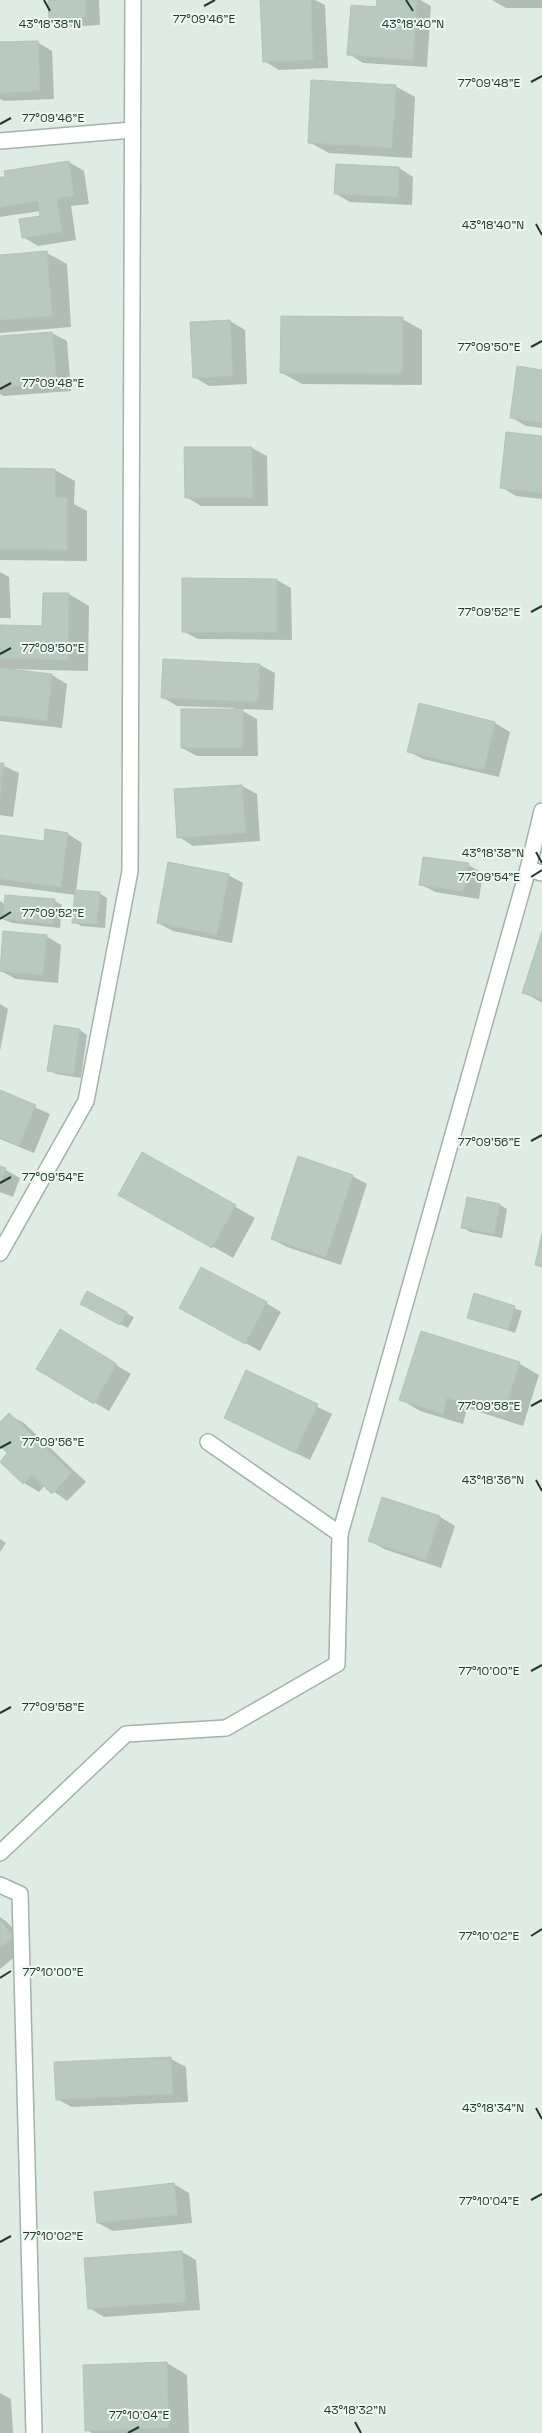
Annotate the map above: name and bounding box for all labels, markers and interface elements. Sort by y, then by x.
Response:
text: 77°09'46"E [173,11,235,27]
text: 43°18'38"N [19,16,81,32]
text: 43°18'40"N [382,16,444,32]
text: 77°09'48"E [458,75,520,91]
text: 77°09'46"E [22,110,84,126]
text: 43°18'40"N [462,217,524,233]
text: 77°09'50"E [458,339,521,355]
text: 77°09'48"E [22,375,84,391]
text: 77°09'52"E [458,604,520,620]
text: 77°09'50"E [22,640,85,656]
text: 43°18'38"N [462,845,524,861]
text: 77°09'54"E [458,869,520,885]
text: 77°09'52"E [22,905,84,921]
text: 77°09'56"E [458,1134,521,1150]
text: 77°09'54"E [22,1169,84,1185]
text: 77°09'58"E [458,1398,521,1414]
text: 77°09'56"E [22,1434,85,1450]
text: 43°18'36"N [462,1472,524,1488]
text: 77°10'00"E [458,1663,520,1679]
text: 77°09'58"E [22,1699,85,1715]
text: 77°10'02"E [459,1928,520,1944]
text: 77°10'00"E [22,1964,84,1980]
text: 43°18'34"N [462,2100,524,2116]
text: 77°10'04"E [459,2193,519,2209]
text: 77°10'02"E [23,2228,84,2244]
text: 43°18'32"N [324,2402,386,2418]
text: 77°10'04"E [109,2407,169,2423]

